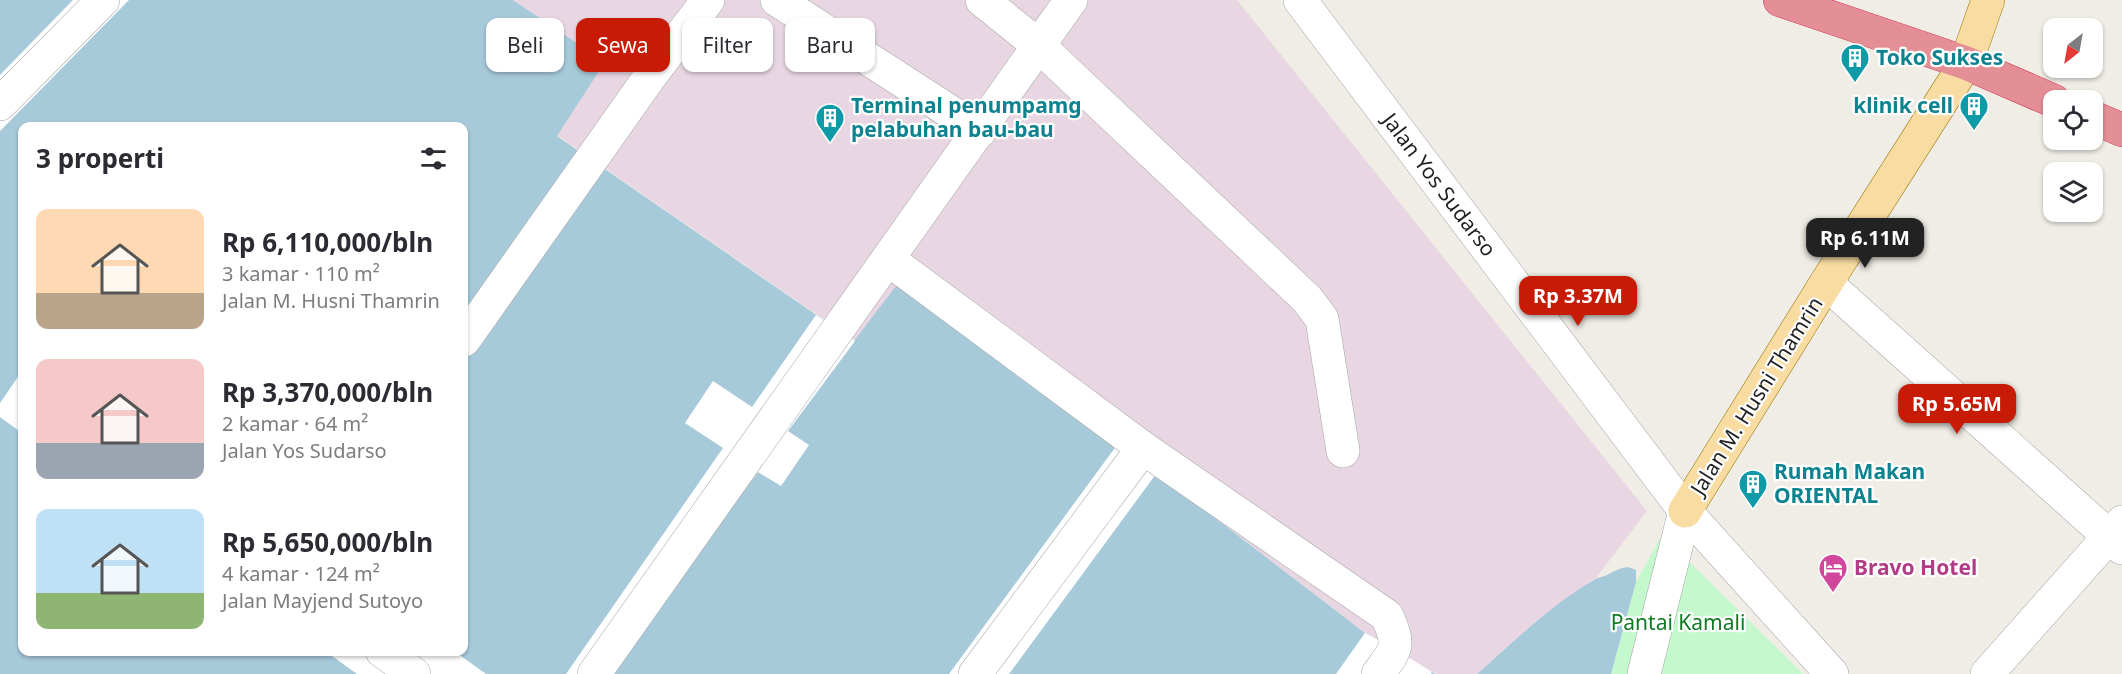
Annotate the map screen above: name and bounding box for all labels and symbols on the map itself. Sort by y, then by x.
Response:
north arrow [2043,18,2103,78]
building icon: Toko Sukses [1839,42,1871,84]
place label: Toko Sukses [1876,43,2003,71]
building icon: klinik cell [1958,90,1990,132]
place label: Terminal penumpamg pelabuhan bau-bau [851,91,1081,143]
place label: klinik cell [1853,91,1953,119]
building icon: Terminal penumpamg pelabuhan bau-bau [814,102,846,144]
street label: Jalan Yos Sudarso [1375,105,1503,262]
pin: Rp 6.11M [1803,218,1927,269]
pin: Rp 3.37M [1516,276,1640,327]
street label: Jalan M. Husni Thamrin [1683,291,1829,502]
pin: Rp 5.65M [1895,384,2019,435]
place label: Rumah Makan ORIENTAL [1774,457,1925,509]
building icon: Rumah Makan ORIENTAL [1737,468,1769,510]
hotel icon: Bravo Hotel [1817,552,1849,594]
place label: Bravo Hotel [1854,553,1977,581]
park label: Pantai Kamali [1611,608,1745,636]

